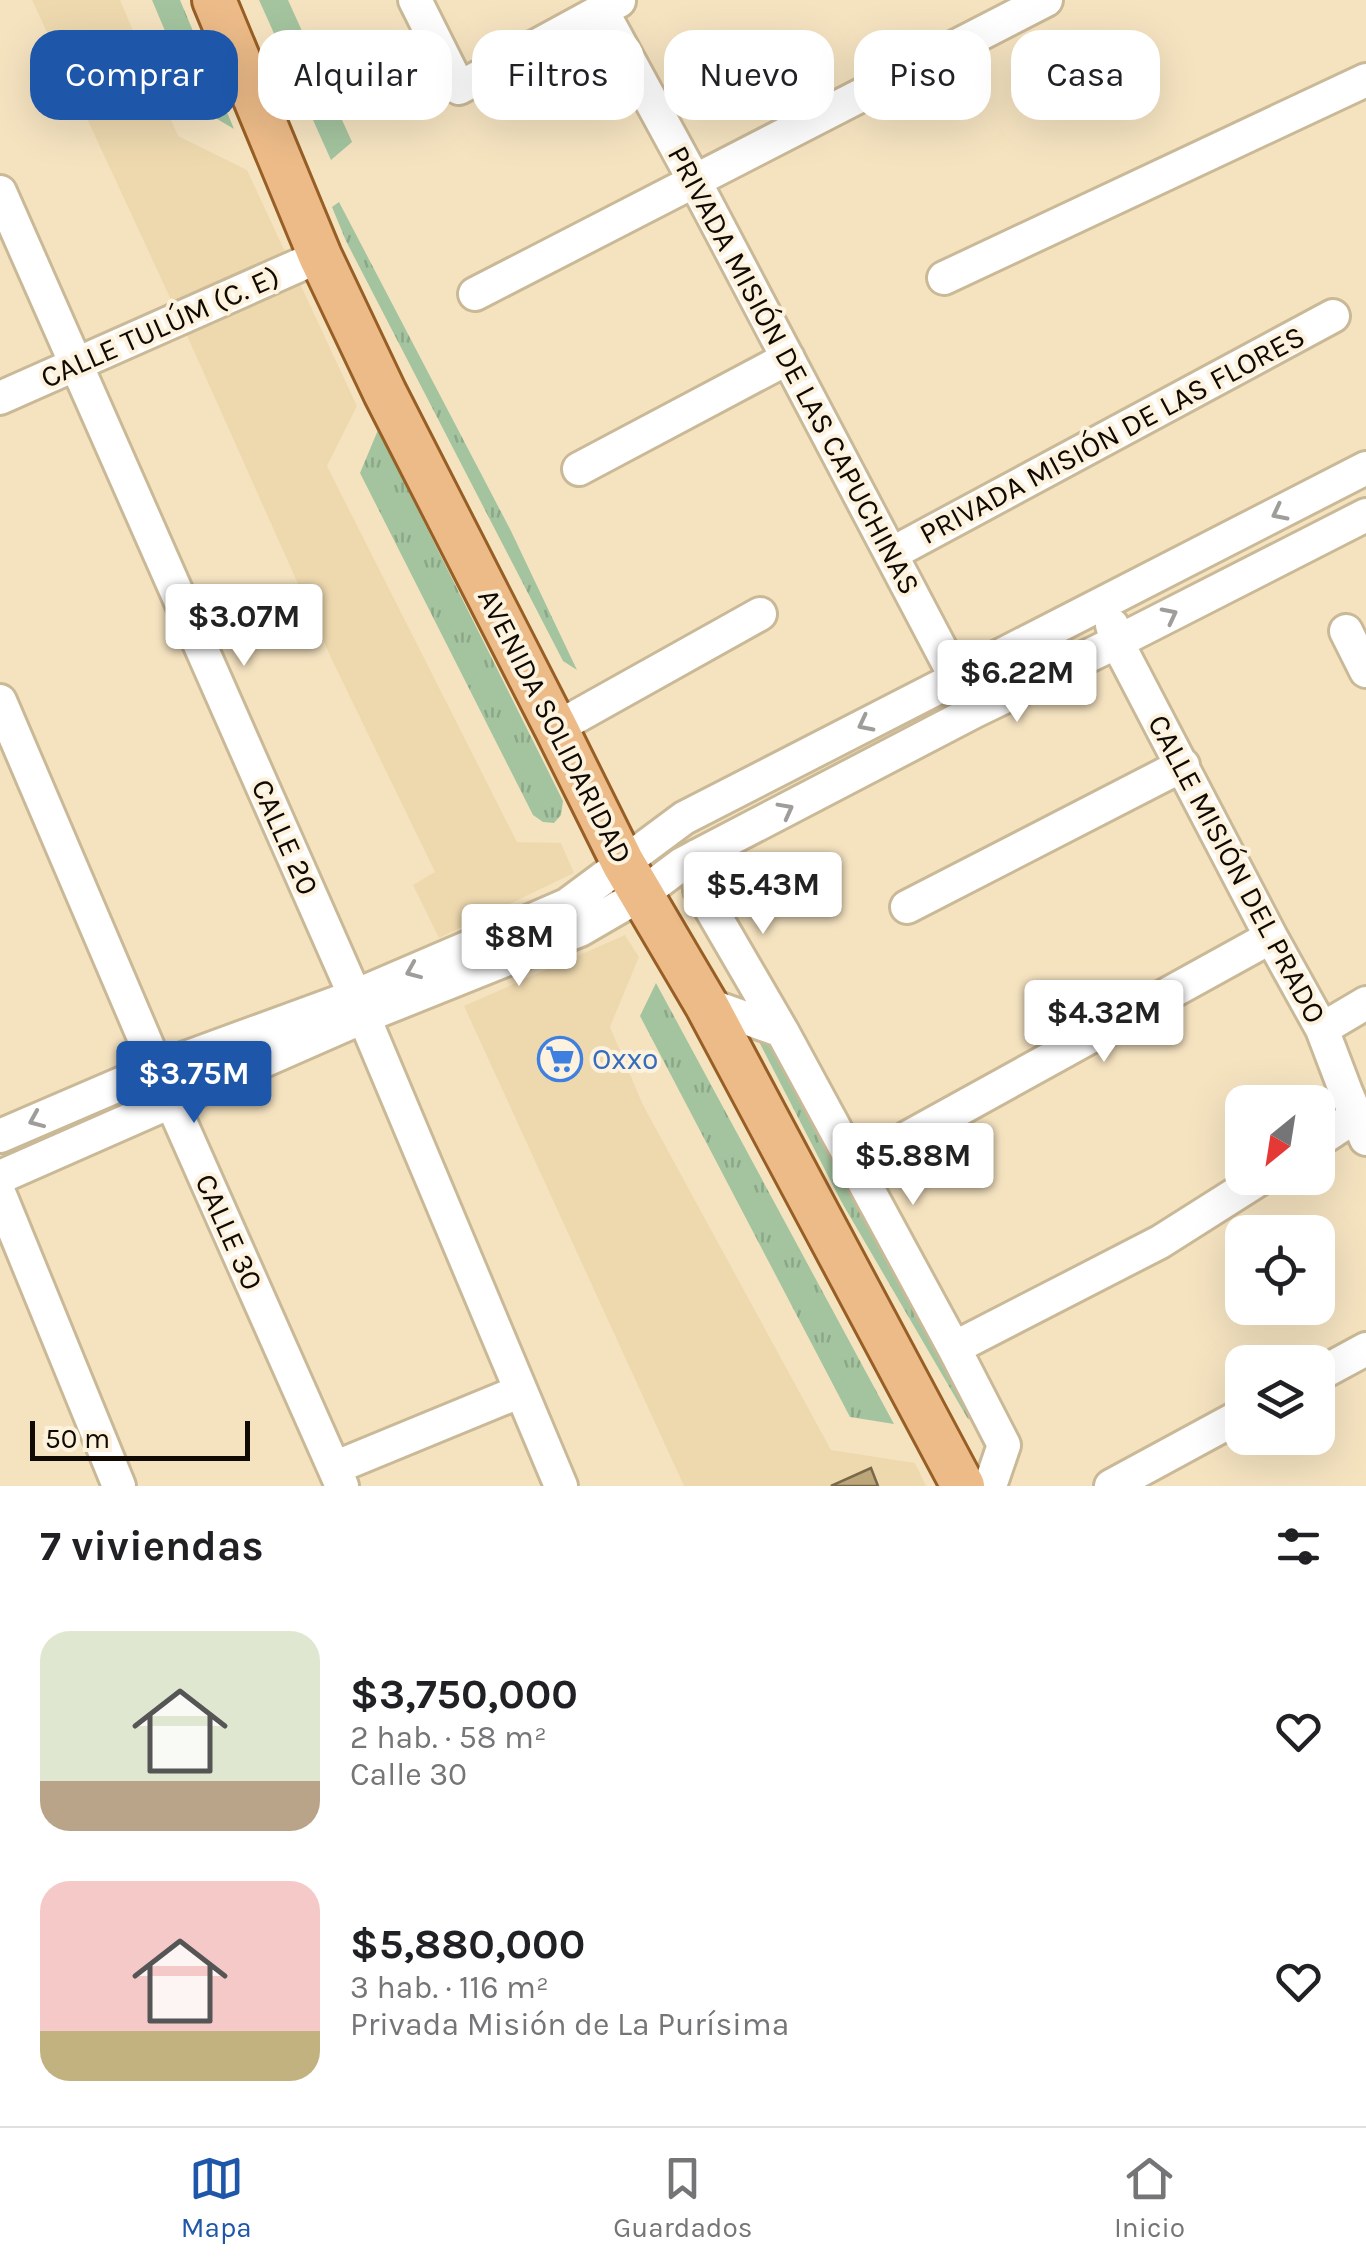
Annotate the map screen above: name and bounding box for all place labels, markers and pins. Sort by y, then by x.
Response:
pin: $3.07M [163,584,325,669]
pin: $6.22M [936,640,1098,725]
pin: $5.43M [682,852,844,937]
pin: $8M [471,904,567,989]
pin: $4.32M [1023,980,1185,1065]
supermarket icon: Oxxo [537,1036,583,1082]
pin: $3.75M [113,1041,275,1126]
place label: Oxxo [592,1041,658,1077]
pin: $5.88M [832,1123,994,1208]

